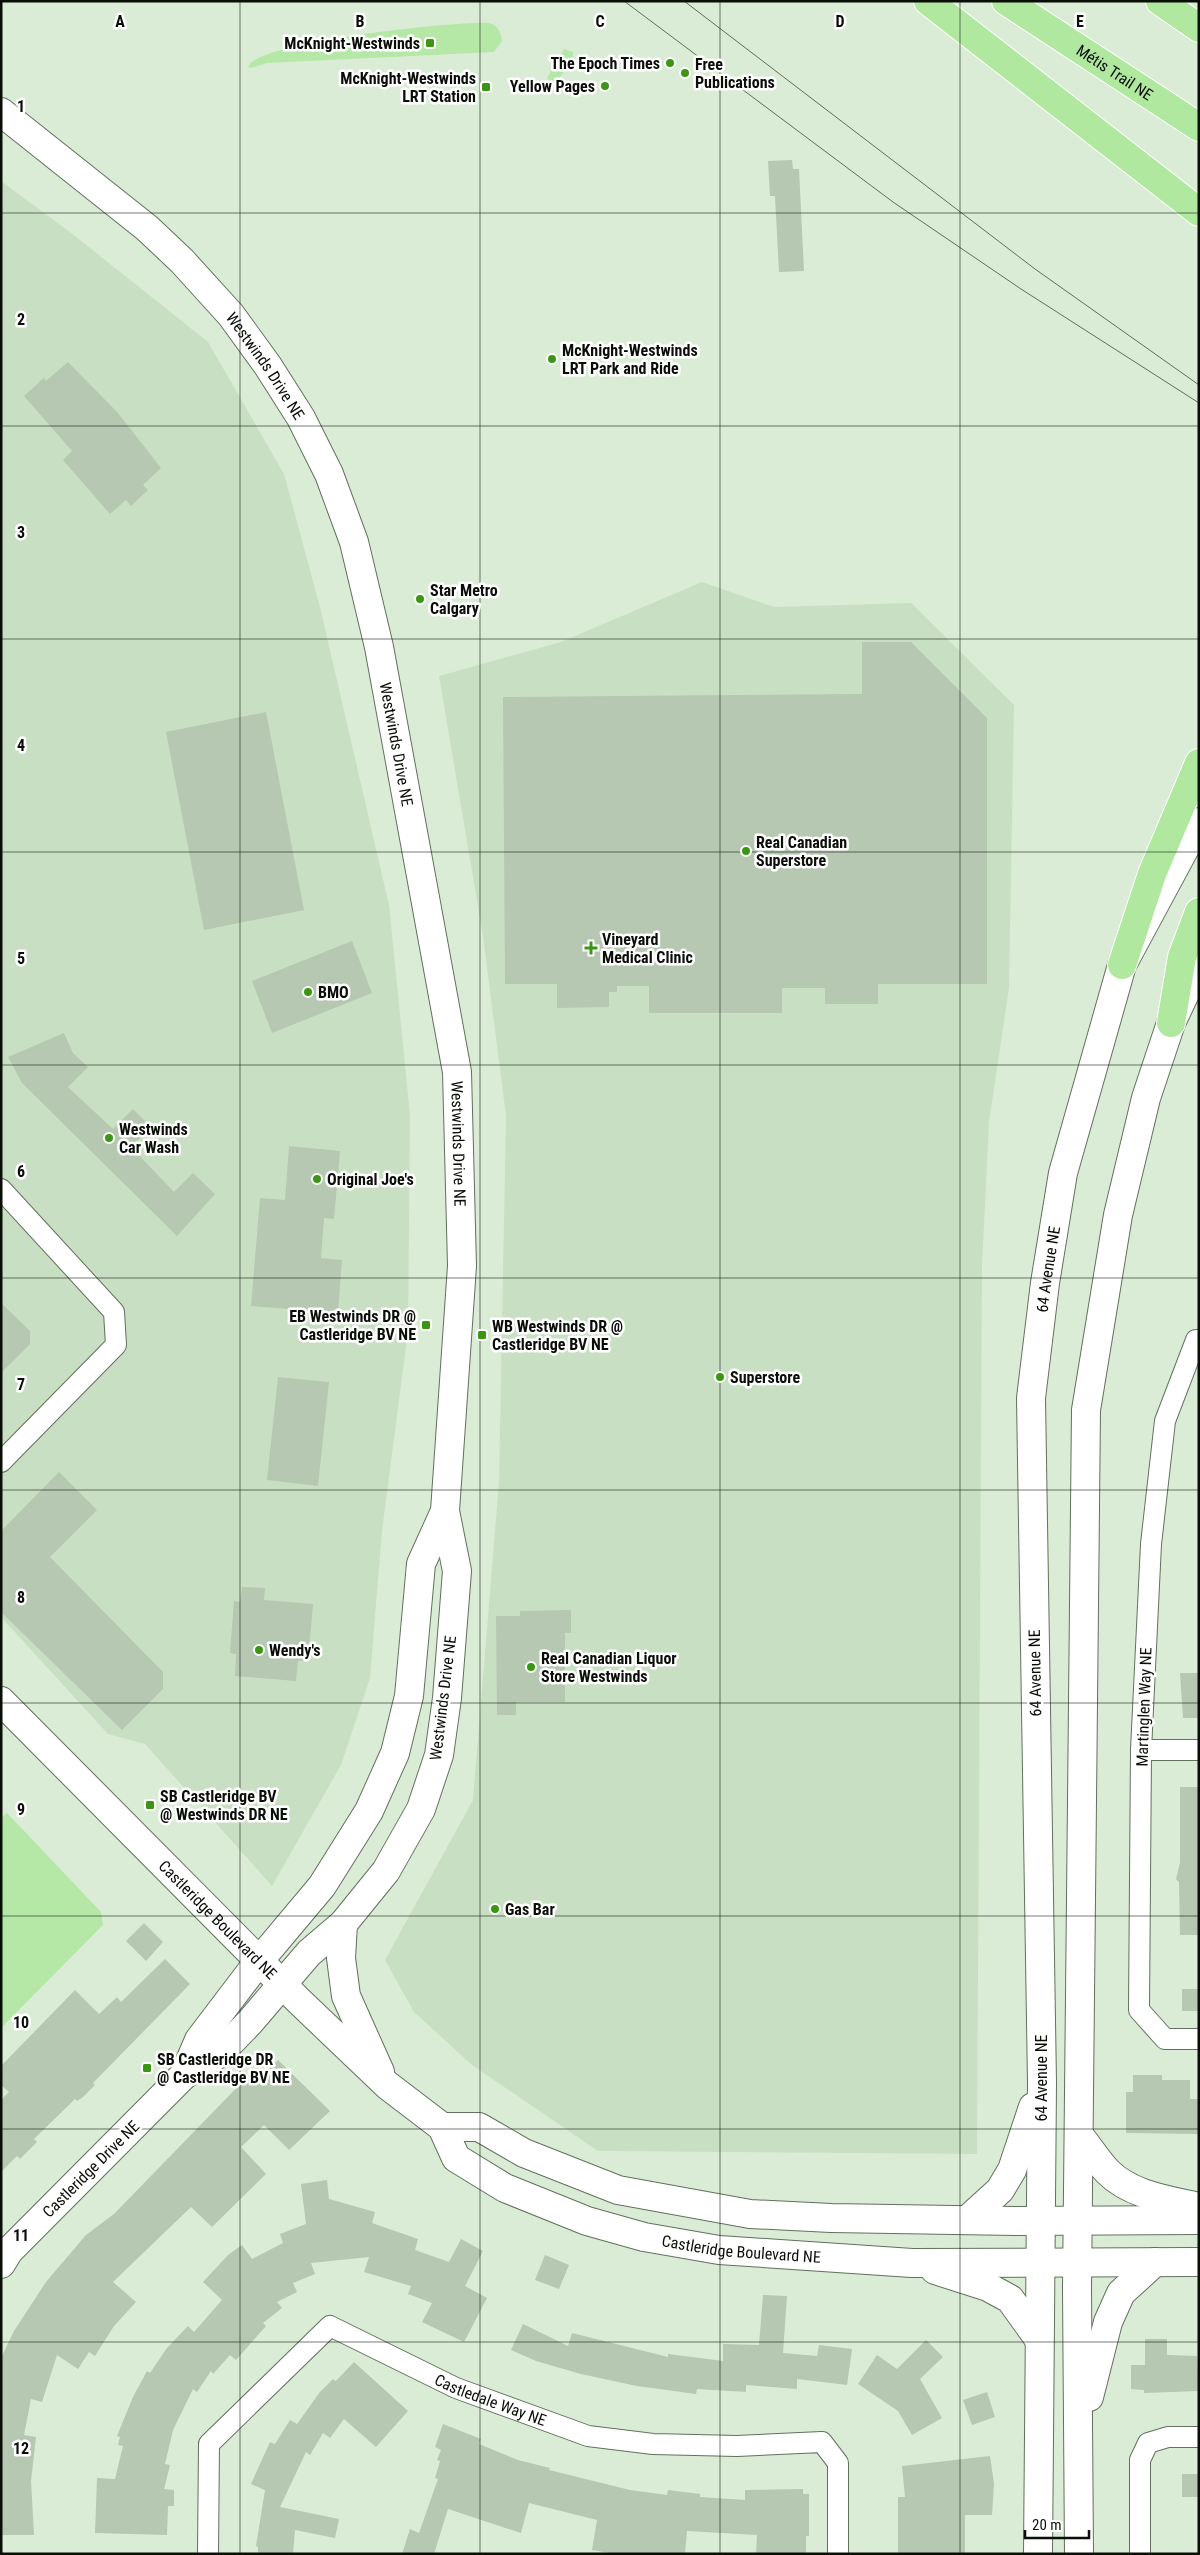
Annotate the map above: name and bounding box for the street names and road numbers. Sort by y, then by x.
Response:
street label: Métis Trail NE [1073,40,1157,104]
street label: Westwinds Drive NE [223,308,309,423]
street label: Westwinds Drive NE [376,681,418,808]
street label: Westwinds Drive NE [448,1081,470,1207]
street label: 64 Avenue NE [1032,1225,1064,1313]
street label: 64 Avenue NE [1025,1629,1045,1717]
street label: Westwinds Drive NE [426,1634,460,1762]
street label: Martinglen Way NE [1132,1647,1156,1767]
street label: Castleridge Boulevard NE [155,1856,281,1983]
street label: 64 Avenue NE [1032,2034,1051,2122]
street label: Castleridge Drive NE [39,2117,143,2221]
street label: Castleridge Boulevard NE [660,2231,821,2266]
street label: Castledale Way NE [432,2370,549,2430]

